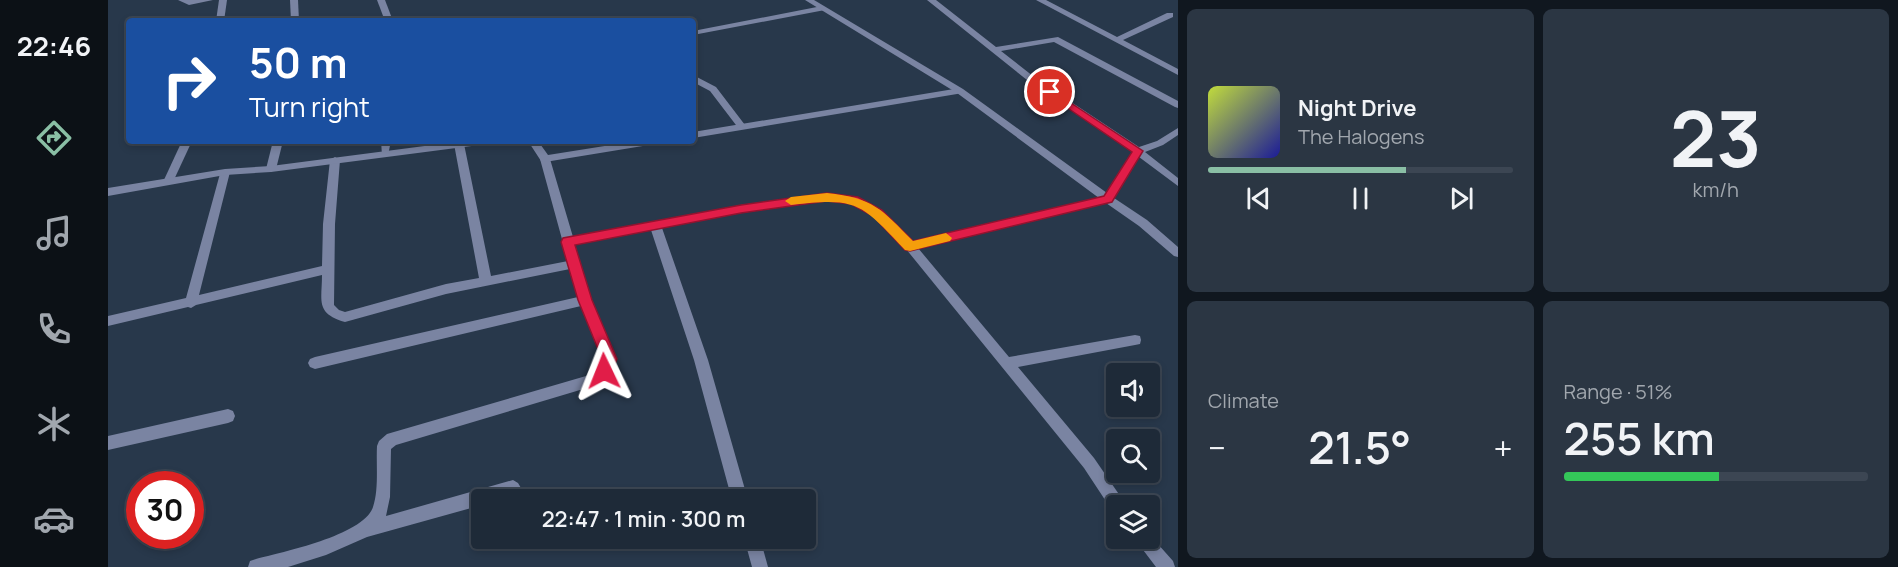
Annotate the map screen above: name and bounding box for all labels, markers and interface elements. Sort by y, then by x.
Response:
text: 22:46 [17,27,91,64]
text: 50 m [249,33,347,91]
icon: right [150,42,228,120]
pin [1024,66,1075,117]
icon: arrive [1033,75,1066,108]
text: 23 [1670,84,1762,190]
text: Turn right [249,88,370,125]
text: Night Drive [1298,93,1417,123]
icon: directions [33,117,75,159]
text: The Halogens [1298,123,1424,150]
text: km/h [1692,176,1739,203]
icon: previous [1242,182,1275,215]
icon: pause [1344,182,1377,215]
icon: next [1445,182,1478,215]
icon: music [33,212,75,254]
icon: phone [33,308,75,350]
position arrow [572,339,636,403]
map controls [1106,363,1160,549]
button: sound [1106,363,1160,417]
text: Range · 51% [1564,378,1673,405]
text: Climate [1208,387,1279,414]
icon: climate [33,403,75,445]
text: 255 km [1564,407,1715,469]
text: 21.5° [1308,416,1411,478]
text: − [1208,425,1226,470]
text: + [1493,425,1513,470]
button: search [1106,429,1160,483]
speed limit sign: 30 [126,471,204,549]
button: layers [1106,495,1160,549]
icon: car [33,498,75,540]
text: 22:47 · 1 min · 300 m [542,504,745,534]

